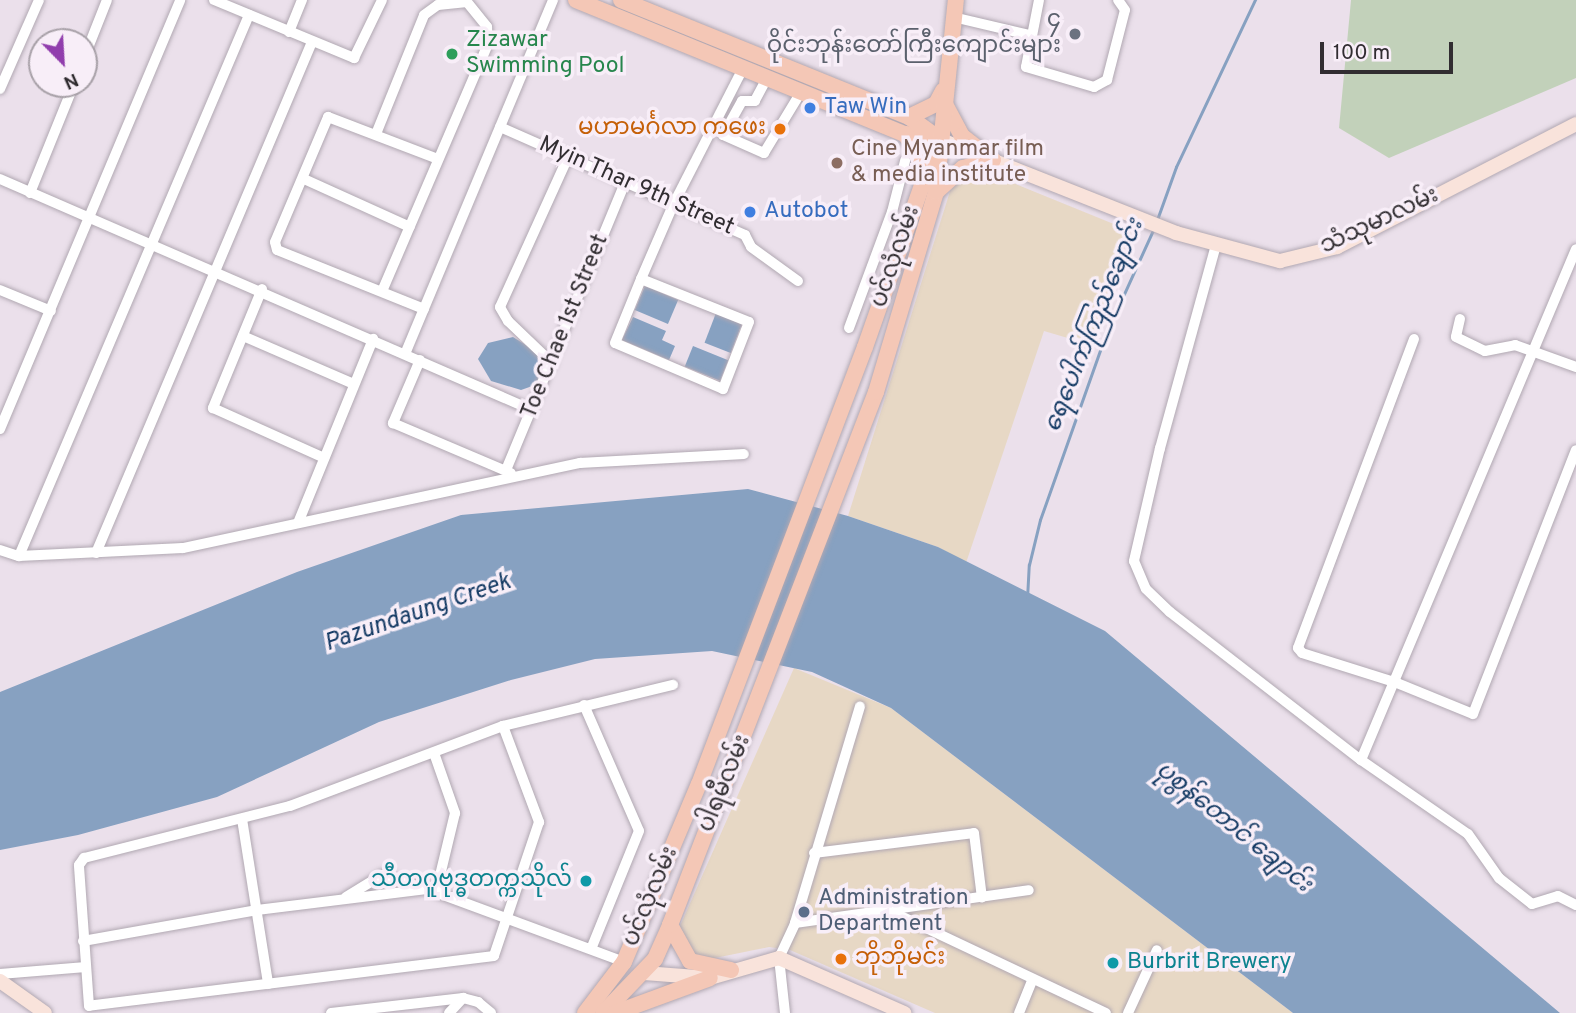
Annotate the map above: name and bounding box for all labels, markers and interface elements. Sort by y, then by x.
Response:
place label: ၄ ဝိုင်းဘုန်းတော်ကြီးကျောင်းများ [767,7,1061,61]
marker: ၄ ဝိုင်းဘုန်းတော်ကြီးကျောင်းများ [1067,26,1083,42]
place label: Zizawar Swimming Pool [466,27,625,81]
north arrow [28,28,98,98]
scale bar [1324,28,1457,72]
text: 100 m [1333,40,1390,67]
marker: Zizawar Swimming Pool [444,46,460,62]
text: N [60,67,82,94]
place label: Taw Win [824,94,908,122]
marker: Taw Win [802,100,818,116]
place label: မဟာမင်္ဂလာ ကဖေး [578,115,766,143]
marker: မဟာမင်္ဂလာ ကဖေး [772,121,788,137]
street label: Myin Thar 9th Street [534,131,738,243]
place label: Cine Myanmar film & media institute [851,136,1044,190]
marker: Cine Myanmar film & media institute [829,155,845,171]
street label: သံသုမာလမ်း [1317,183,1443,261]
place label: Autobot [764,198,848,226]
street label: ပင်လုံလမ်း [867,202,927,312]
marker: Autobot [742,204,758,220]
water label: ရေပေါက်ကြည်ချောင်း [1039,215,1151,437]
street label: Toe Chae 1st Street [516,231,616,423]
water label: Pazundaung Creek [321,569,515,659]
street label: ပါရမီလမ်း [694,731,758,837]
water label: ပုစွန်တောင် ချောင်း [1149,756,1317,900]
street label: ပင်လုံလမ်း [619,843,685,951]
place label: သီတဂူဗုဒ္ဓတက္ကသိုလ် [371,867,572,895]
marker: သီတဂူဗုဒ္ဓတက္ကသိုလ် [578,873,594,889]
place label: Administration Department [818,885,969,939]
marker: Administration Department [796,904,812,920]
place label: ဘိုဘိုမင်း [855,945,945,973]
place label: Burbrit Brewery [1127,949,1291,977]
marker: ဘိုဘိုမင်း [833,951,849,967]
marker: Burbrit Brewery [1105,955,1121,971]

